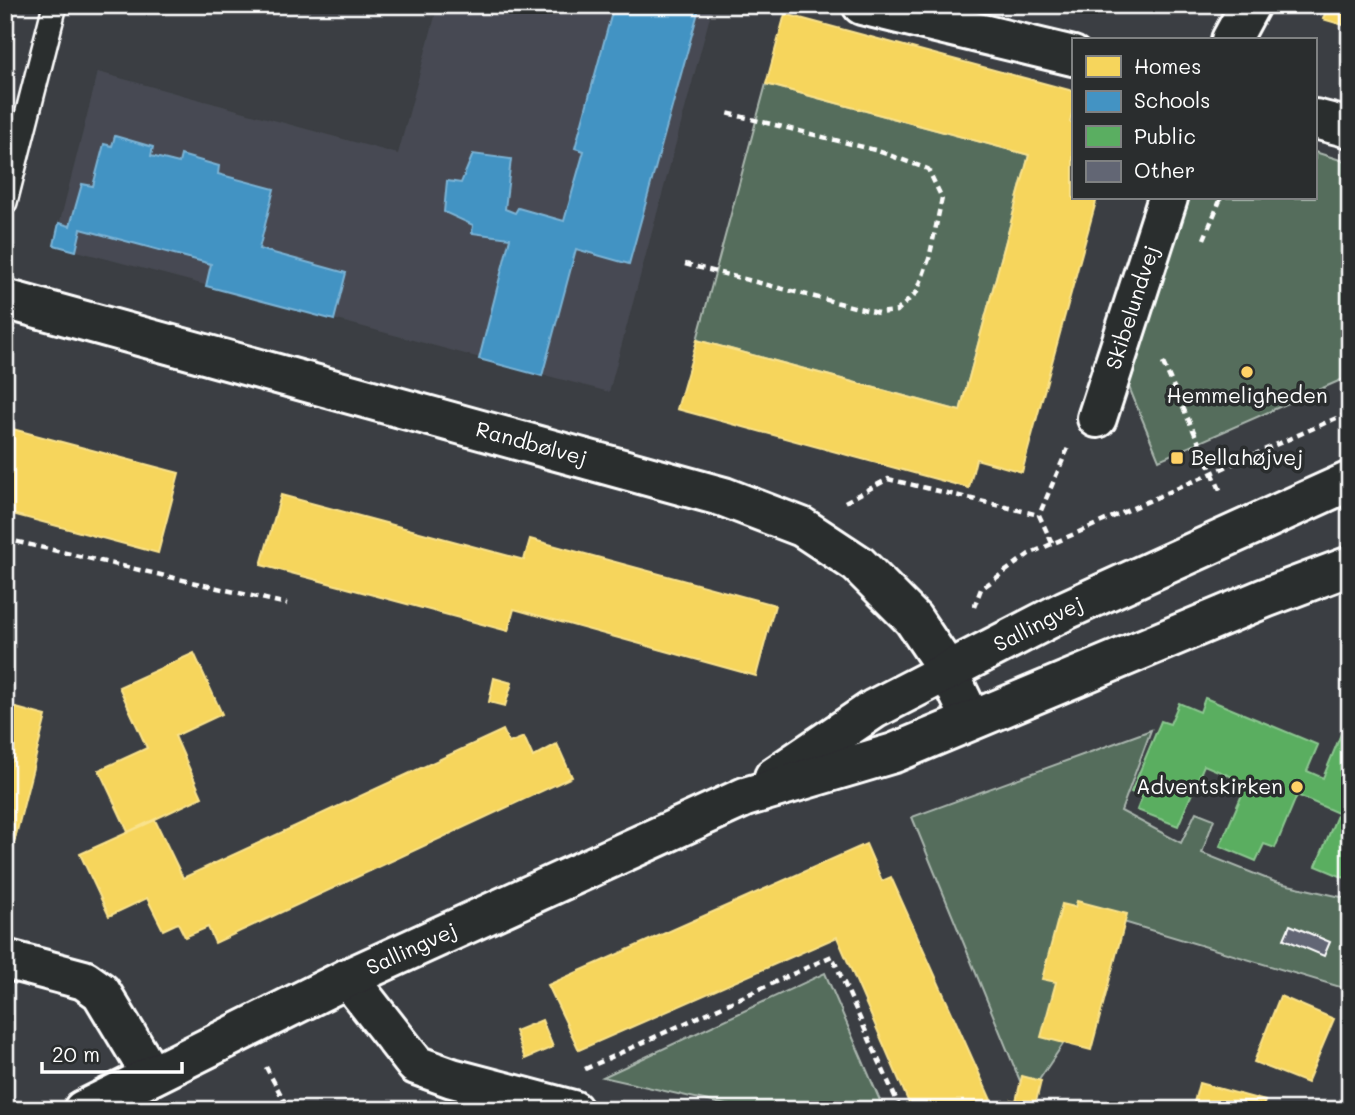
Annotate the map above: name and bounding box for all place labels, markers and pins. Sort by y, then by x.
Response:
marker: Hemmeligheden [1239,364,1255,380]
place label: Hemmeligheden [1166,381,1328,408]
place label: Bellahøjvej [1191,443,1303,470]
marker: Bellahøjvej [1169,450,1185,466]
place label: Adventskirken [1136,772,1283,799]
marker: Adventskirken [1289,779,1305,795]

